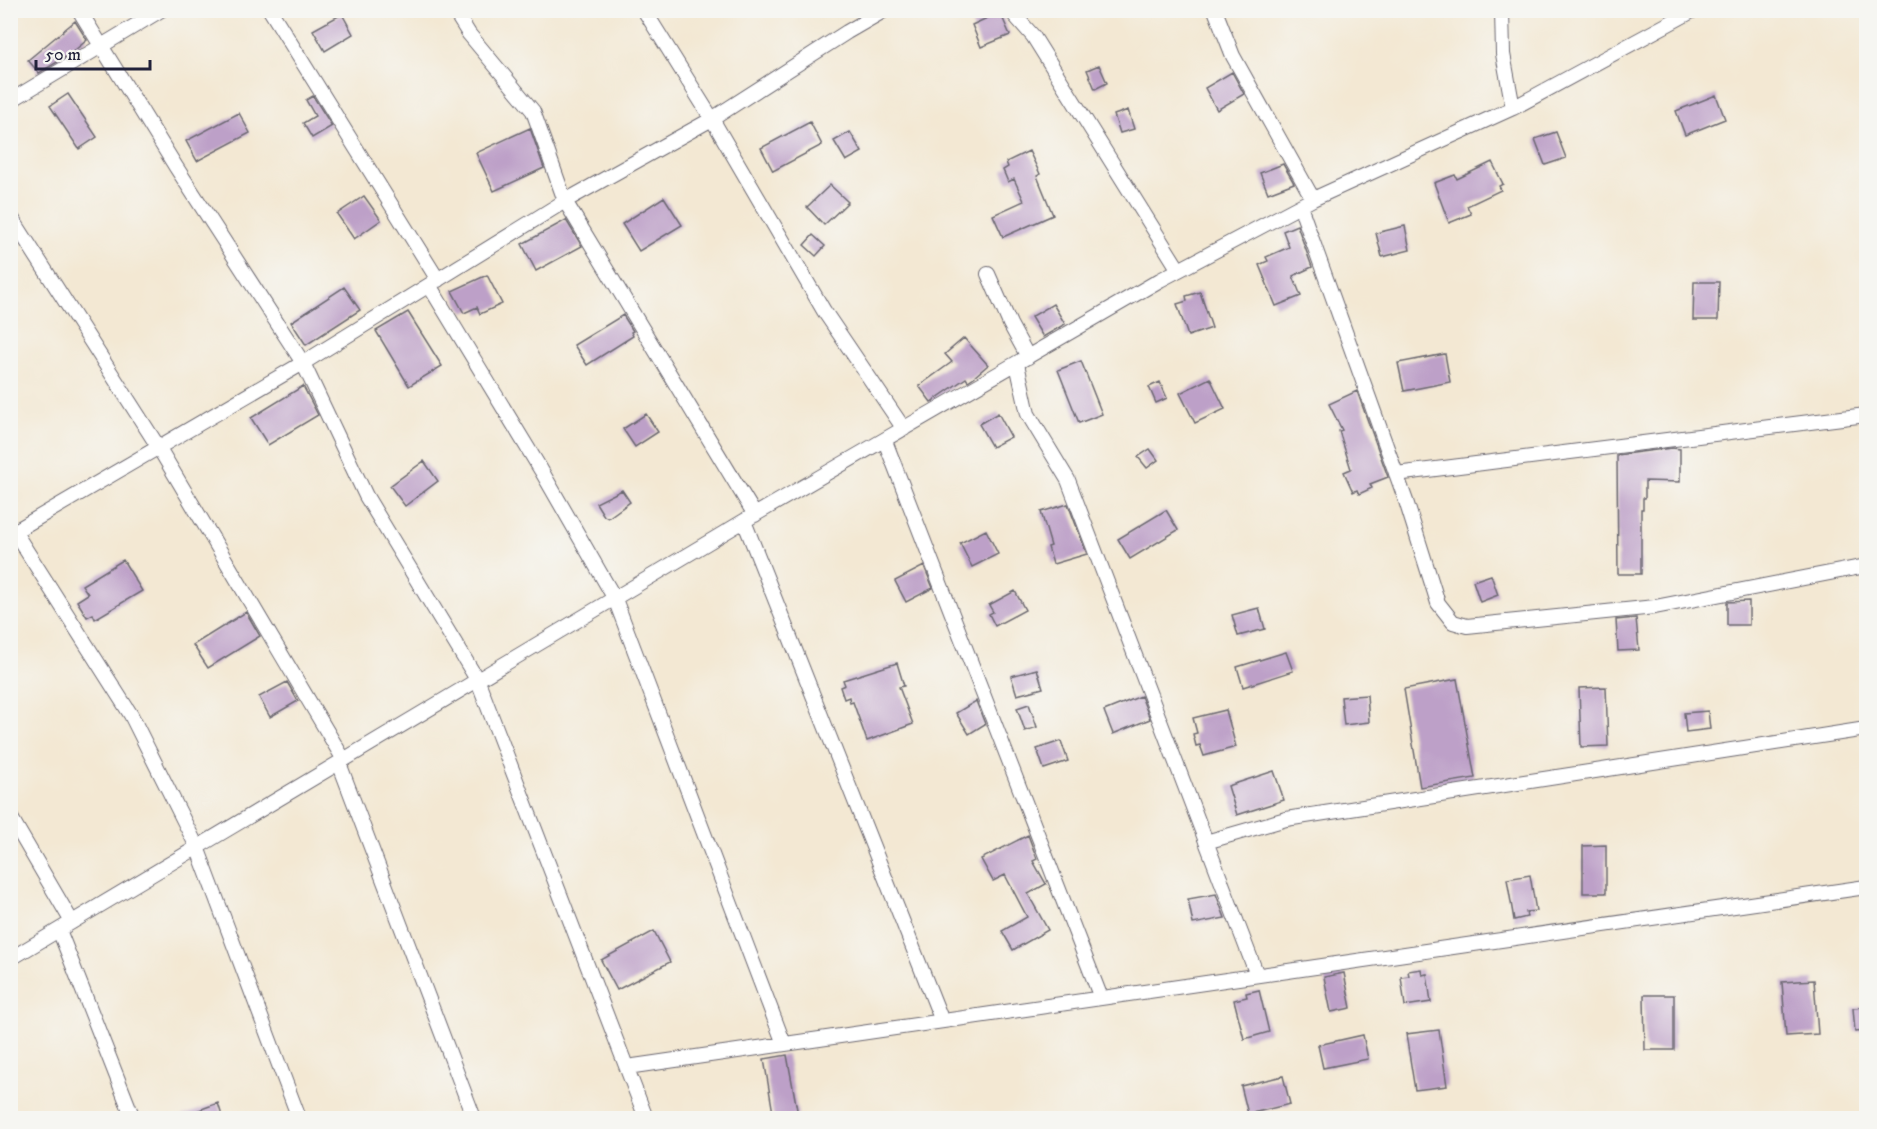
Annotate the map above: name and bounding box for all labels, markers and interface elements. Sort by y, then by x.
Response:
scale bar [36,33,150,71]
text: 50 m [45,44,81,66]

